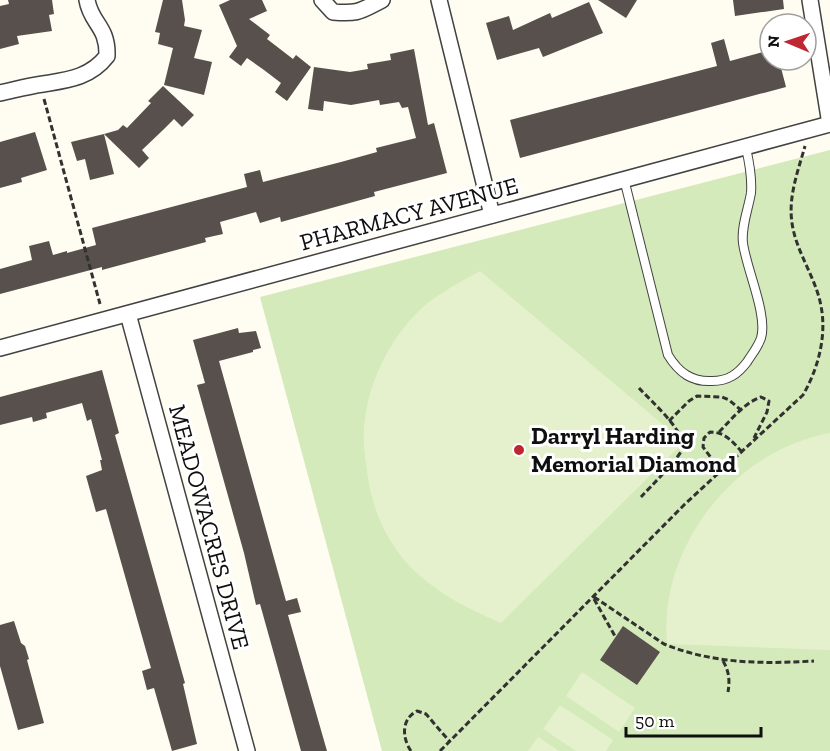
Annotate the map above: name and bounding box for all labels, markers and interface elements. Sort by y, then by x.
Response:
north arrow [758,12,818,72]
text: N [764,35,783,48]
street label: PHARMACY AVENUE [296,170,521,257]
street label: MEADOWACRES DRIVE [163,401,256,652]
place label: Darryl Harding Memorial Diamond [531,421,736,478]
marker: Darryl Harding Memorial Diamond [512,443,526,457]
scale bar [626,700,761,738]
text: 50 m [635,710,675,732]

